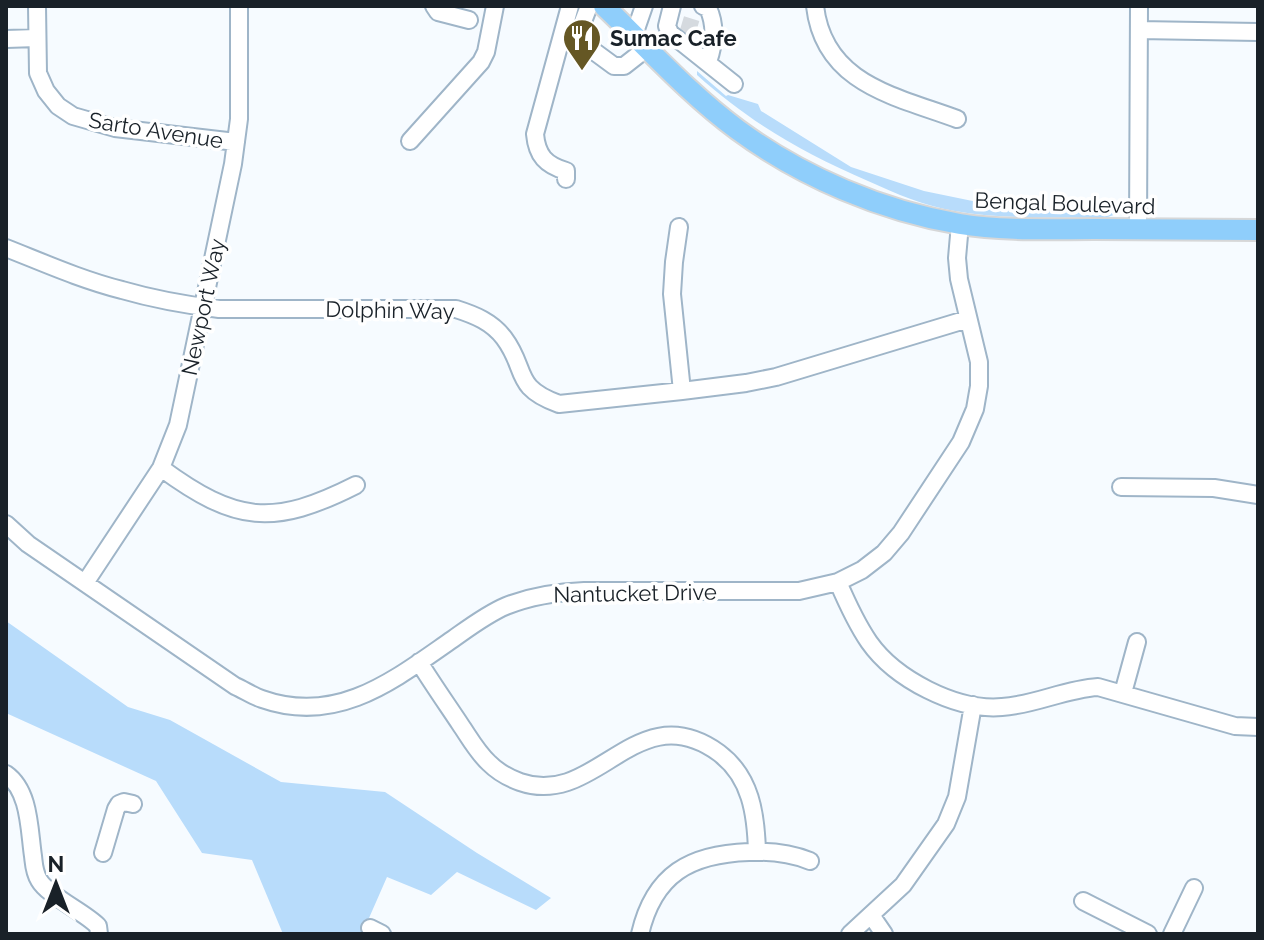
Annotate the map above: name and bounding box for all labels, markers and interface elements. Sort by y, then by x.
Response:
restaurant icon: Sumac Cafe [561,17,603,72]
place label: Sumac Cafe [610,25,737,51]
street label: Sarto Avenue [87,107,225,153]
street label: Bengal Boulevard [974,187,1156,219]
street label: Newport Way [176,236,230,378]
street label: Dolphin Way [325,296,455,324]
street label: Nantucket Drive [553,579,717,607]
north arrow [16,844,96,924]
text: N [48,851,64,877]

